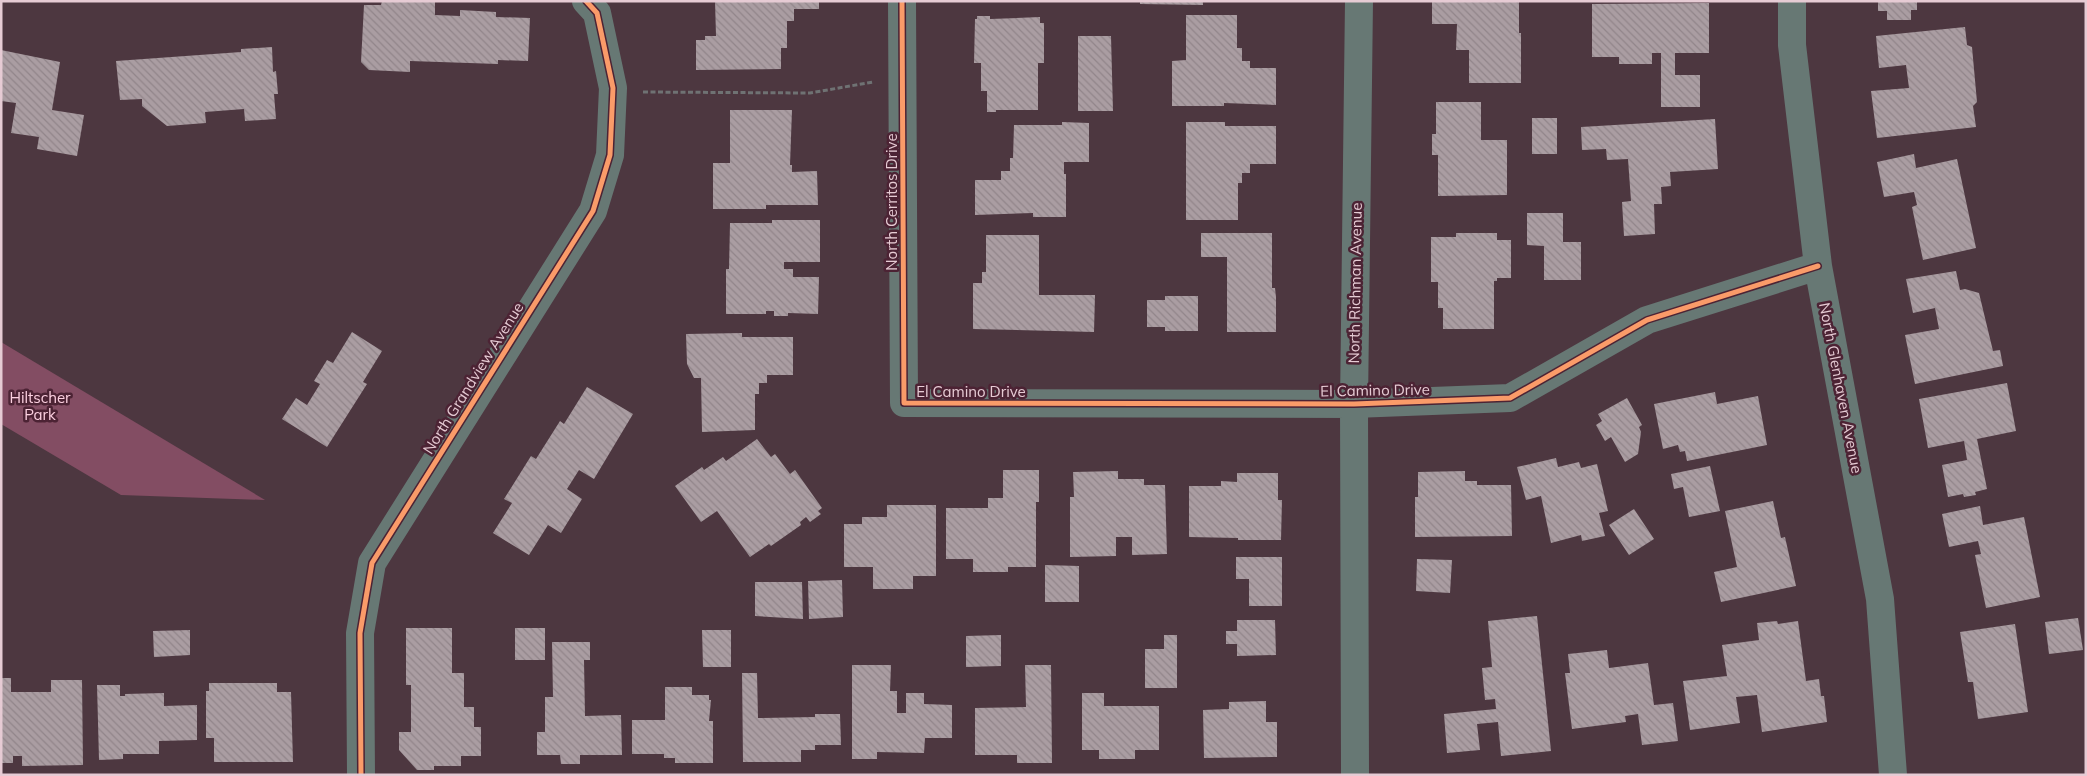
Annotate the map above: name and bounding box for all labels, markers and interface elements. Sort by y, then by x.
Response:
street label: North Cerritos Drive [882,133,901,271]
street label: North Richman Avenue [1344,202,1366,364]
street label: North Grandview Avenue [418,299,528,457]
street label: North Glenhaven Avenue [1815,301,1867,475]
street label: El Camino Drive [1320,380,1430,400]
street label: El Camino Drive [916,382,1026,401]
park label: Hiltscher Park [9,388,71,424]

